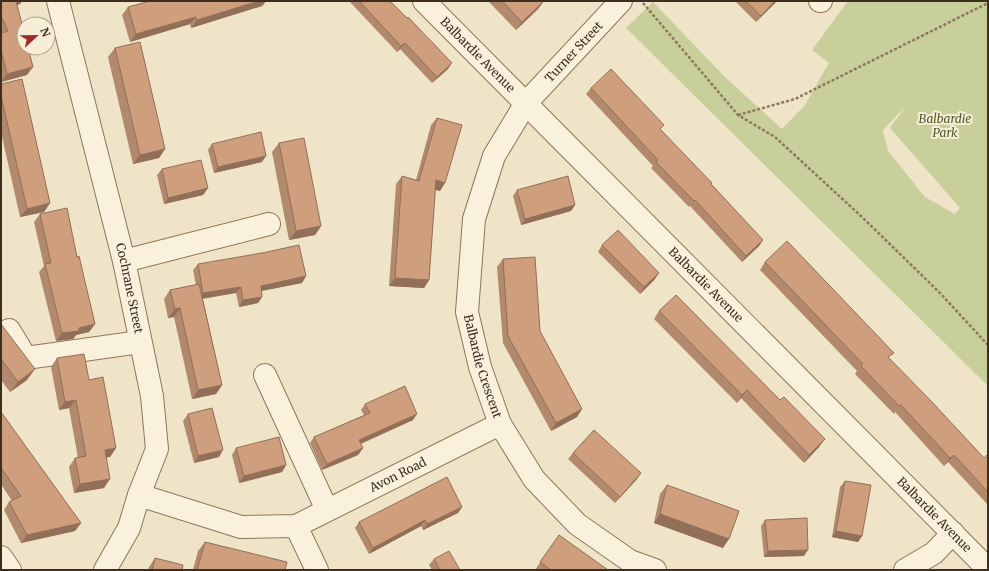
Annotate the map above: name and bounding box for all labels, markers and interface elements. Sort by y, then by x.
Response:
street label: Balbardie Avenue [437,14,518,95]
north arrow [16,16,56,56]
street label: Turner Street [542,18,606,85]
text: N [37,26,54,39]
park label: Balbardie Park [919,111,971,140]
street label: Cochrane Street [113,241,147,335]
street label: Balbardie Avenue [666,244,747,325]
street label: Balbardie Crescent [461,313,505,420]
street label: Avon Road [366,454,429,495]
street label: Balbardie Avenue [894,474,975,555]

